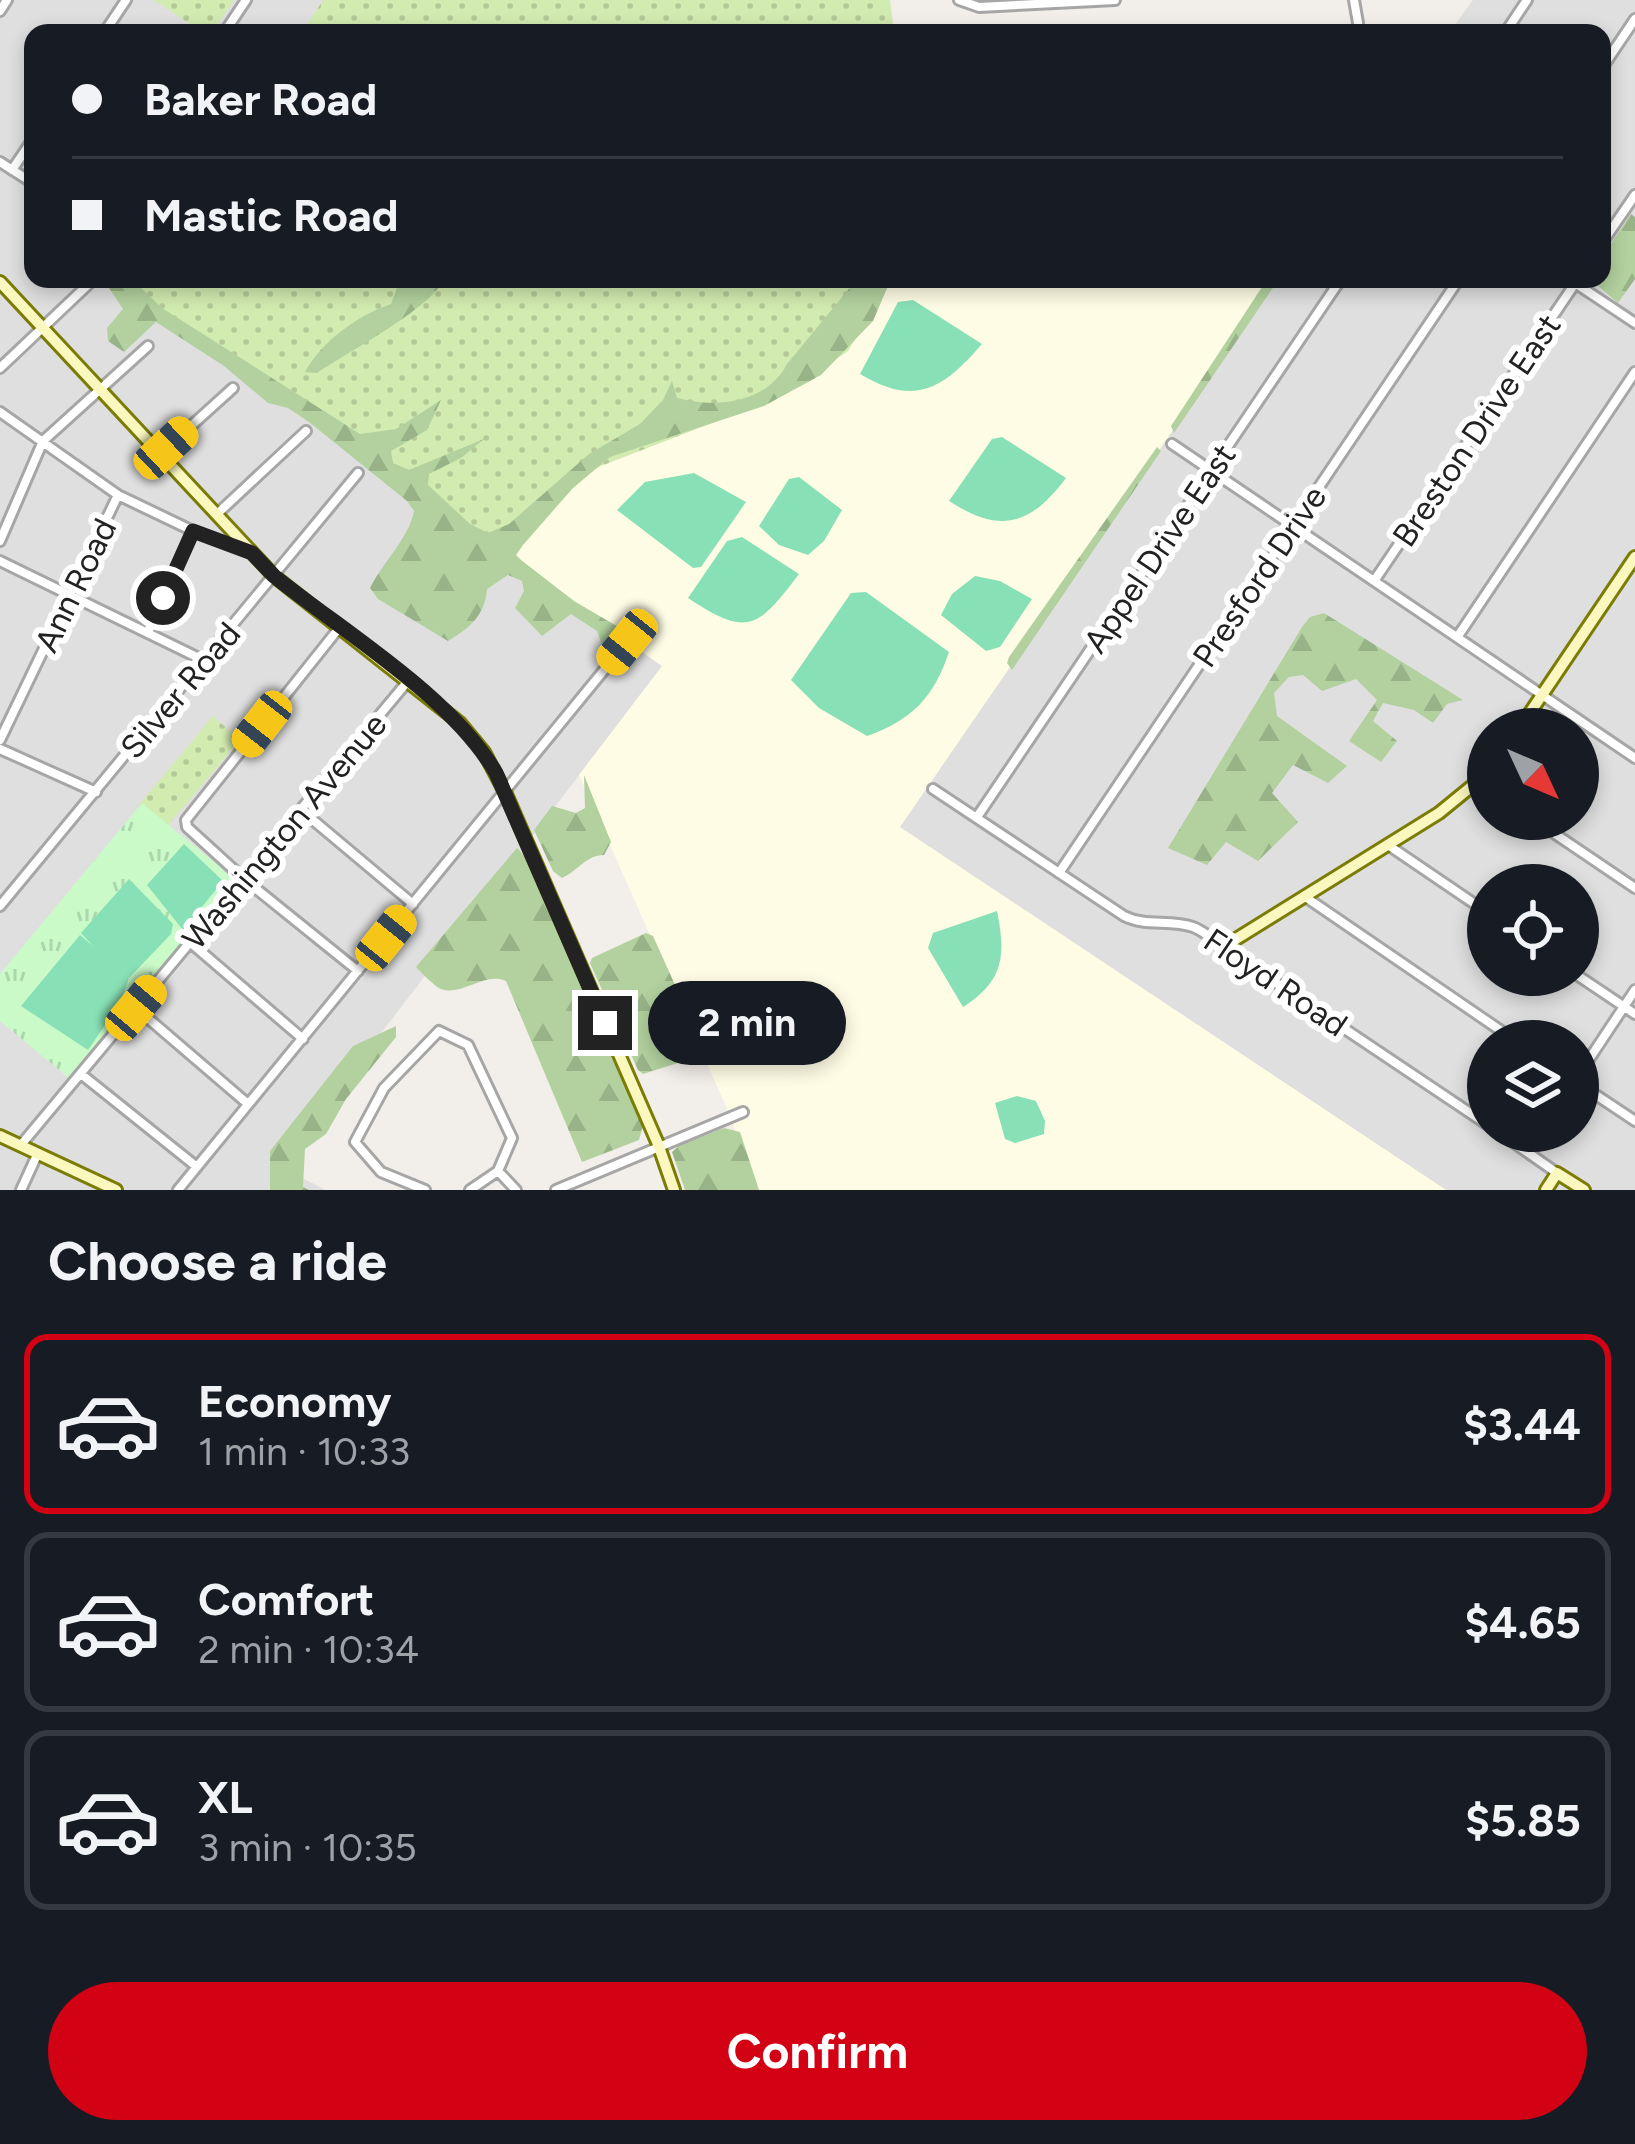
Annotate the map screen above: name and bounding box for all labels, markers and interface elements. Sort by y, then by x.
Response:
text: Baker Road [144,72,377,126]
text: Mastic Road [144,188,399,242]
street label: Breston Drive East [1384,307,1568,554]
car [127,410,205,486]
street label: Appel Drive East [1075,436,1244,660]
street label: Presford Drive [1185,478,1334,674]
street label: Ann Road [27,512,124,658]
route start [136,571,190,625]
car [590,603,664,681]
street label: Silver Road [112,614,248,766]
car [226,685,298,763]
street label: Washington Avenue [174,705,394,957]
north arrow [1467,708,1599,840]
map controls [1467,708,1599,1152]
button: locate [1467,864,1599,996]
car [349,899,423,977]
street label: Floyd Road [1197,920,1355,1045]
car [99,969,173,1047]
callout: 2 min [647,981,845,1065]
route end [578,996,632,1050]
text: 2 min [698,999,796,1046]
button: layers [1467,1020,1599,1152]
text: Choose a ride [48,1229,387,1294]
icon: car [54,1370,162,1478]
text: Economy [198,1374,391,1428]
text: $3.44 [1463,1397,1581,1451]
text: 1 min · 10:33 [198,1428,410,1475]
icon: car [54,1568,162,1676]
text: Comfort [198,1572,374,1626]
text: $4.65 [1464,1595,1581,1649]
text: 2 min · 10:34 [198,1626,419,1673]
icon: car [54,1766,162,1874]
text: XL [198,1770,253,1824]
text: $5.85 [1465,1793,1581,1847]
text: 3 min · 10:35 [198,1824,417,1871]
button: Confirm [48,1982,1587,2120]

